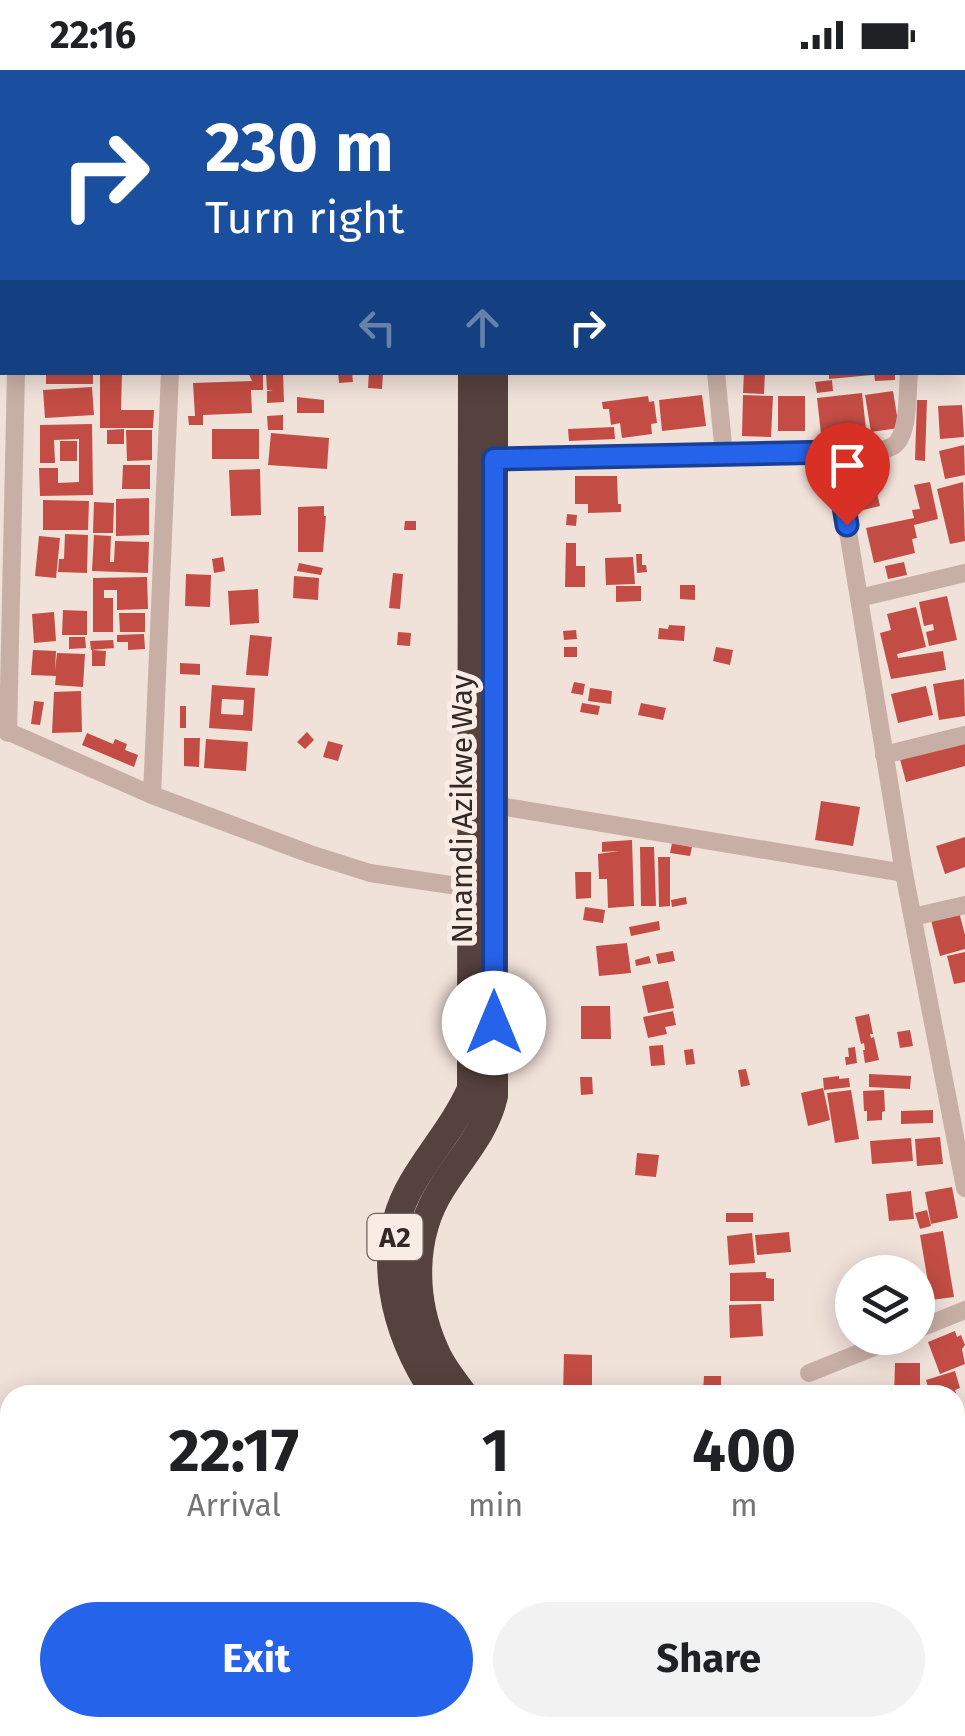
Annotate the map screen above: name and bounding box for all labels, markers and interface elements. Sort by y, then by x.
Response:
text: 22:16 [50,12,136,58]
text: 230 m [205,106,394,190]
icon: right [40,110,170,240]
text: Turn right [205,191,404,245]
icon: left [350,300,405,355]
icon: ahead [455,300,510,355]
icon: right [560,300,615,355]
pin [805,423,890,526]
icon: arrive [820,438,875,493]
street label: Nnamdi Azikwe Way [444,674,480,943]
position arrow [442,971,546,1075]
road number: A2 [368,1214,422,1260]
map controls [835,1255,935,1355]
button: layers [835,1255,935,1355]
text: 22:17 [169,1415,299,1487]
text: 1 [482,1415,510,1487]
text: 400 [692,1415,796,1487]
text: Arrival [187,1486,281,1524]
text: min [468,1486,523,1524]
text: m [730,1486,758,1524]
button: Exit [40,1602,473,1717]
button: Share [493,1602,925,1717]

